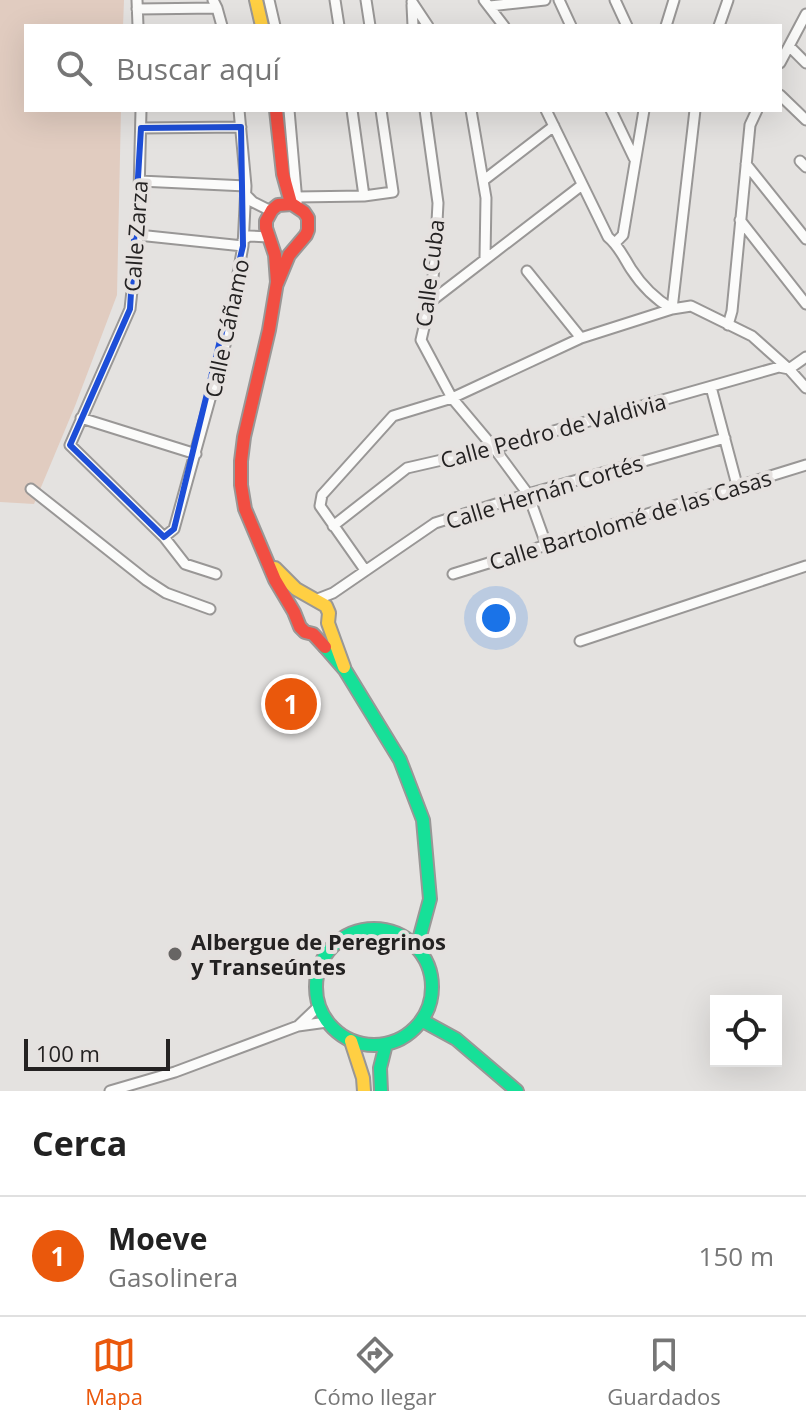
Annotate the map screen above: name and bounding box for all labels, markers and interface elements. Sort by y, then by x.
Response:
search box [24,24,782,112]
icon: search [52,46,96,90]
text: Buscar aquí [116,48,280,89]
street label: Calle Zarza [116,179,154,293]
street label: Calle Cuba [408,217,450,329]
street label: Calle Cáñamo [197,256,255,400]
street label: Calle Pedro de Valdivia [437,385,669,475]
street label: Calle Hernán Cortés [442,447,646,535]
street label: Calle Bartolomé de las Casas [485,462,775,576]
your location [476,598,516,638]
pin: 1 [265,674,317,734]
place label: Albergue de Peregrinos y Transeúntes [191,926,446,981]
marker: Albergue de Peregrinos y Transeúntes [166,945,184,963]
map controls [710,995,782,1067]
button: locate [710,995,782,1067]
scale bar [24,1035,170,1071]
text: 100 m [36,1038,100,1068]
text: Cerca [32,1120,127,1166]
text: Moeve [108,1218,207,1259]
text: 1 [51,1238,65,1274]
text: 150 m [699,1238,774,1274]
text: Gasolinera [108,1259,238,1295]
tab: Mapa [85,1333,143,1411]
tab: Cómo llegar [314,1333,437,1411]
tab: Guardados [607,1333,721,1411]

